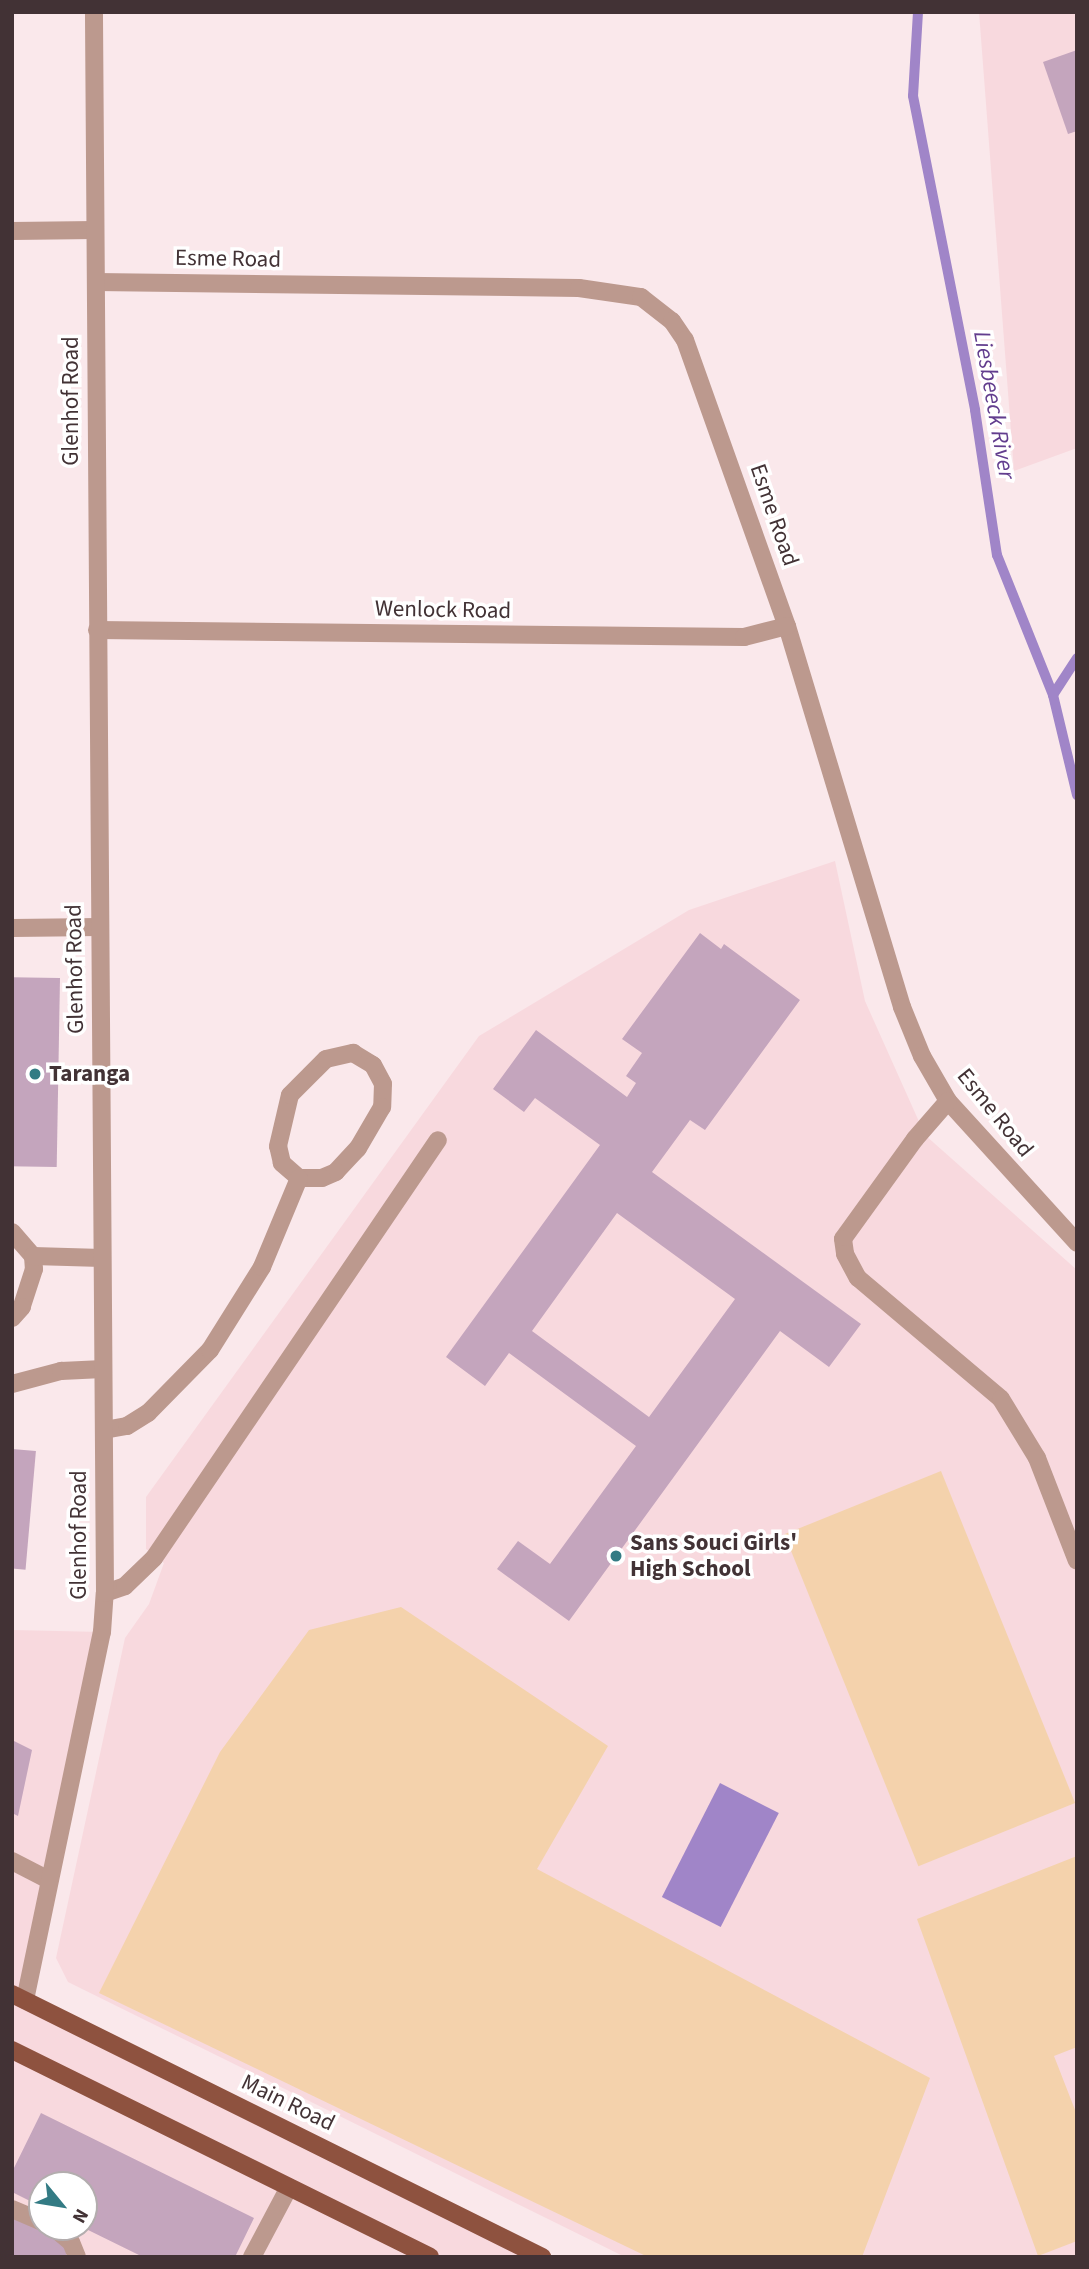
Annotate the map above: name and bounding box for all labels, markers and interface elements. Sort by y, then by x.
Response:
street label: Esme Road [175,244,281,274]
water label: Liesbeeck River [967,329,1021,481]
street label: Glenhof Road [57,336,85,466]
street label: Esme Road [744,460,804,570]
street label: Wenlock Road [375,595,511,625]
street label: Glenhof Road [60,904,90,1034]
place label: Taranga [49,1060,130,1088]
street label: Esme Road [951,1063,1039,1163]
marker: Taranga [27,1066,43,1082]
street label: Glenhof Road [65,1470,93,1600]
place label: Sans Souci Girls' High School [630,1529,797,1583]
marker: Sans Souci Girls' High School [608,1548,624,1564]
street label: Main Road [237,2069,339,2137]
north arrow [28,2171,98,2241]
text: N [65,2204,95,2228]

